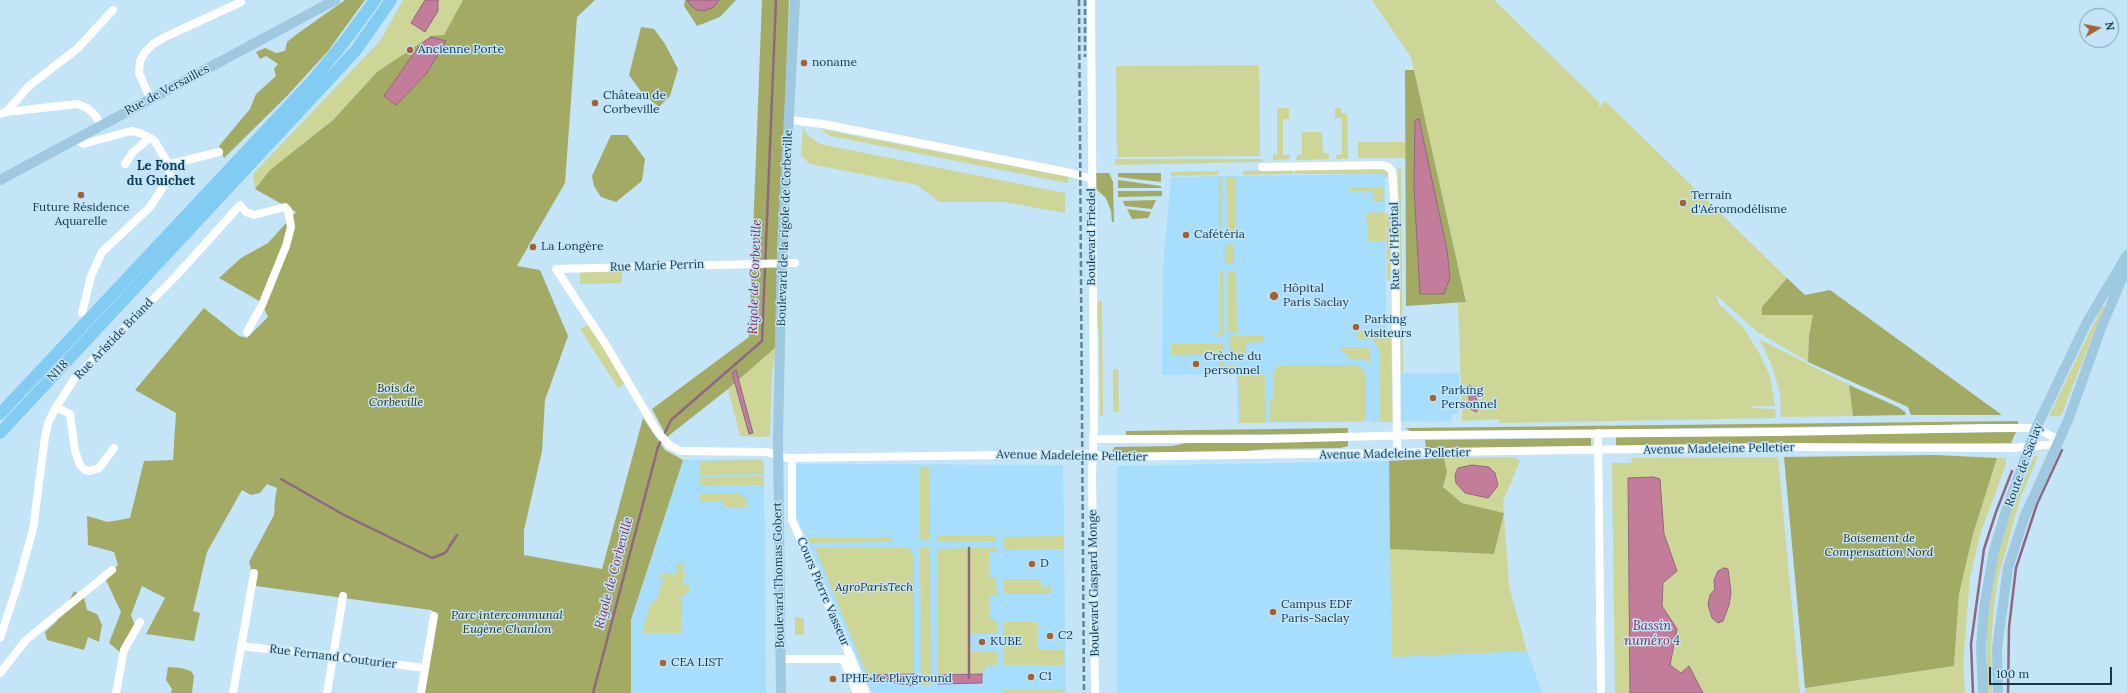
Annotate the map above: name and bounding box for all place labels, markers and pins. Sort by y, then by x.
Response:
place label: Ancienne Porte [418,43,504,57]
marker: Ancienne Porte [405,45,415,55]
place label: noname [812,56,857,70]
marker: noname [799,58,809,68]
place label: Château de Corbeville [603,89,666,117]
marker: Château de Corbeville [590,98,600,108]
place label: Terrain d'Aéromodélisme [1691,189,1787,217]
marker: Future Résidence Aquarelle [76,190,86,200]
marker: Terrain d'Aéromodélisme [1678,198,1688,208]
place label: Future Résidence Aquarelle [33,201,129,229]
place label: Cafétéria [1194,228,1245,242]
marker: Cafétéria [1181,230,1191,240]
place label: La Longère [541,240,603,254]
marker: La Longère [528,242,538,252]
place label: Hôpital Paris Saclay [1283,282,1349,310]
marker: Hôpital Paris Saclay [1268,290,1280,302]
place label: Parking visiteurs [1364,313,1412,341]
marker: Parking visiteurs [1351,322,1361,332]
place label: Crèche du personnel [1204,350,1262,378]
marker: Crèche du personnel [1191,359,1201,369]
place label: Parking Personnel [1441,384,1497,412]
marker: Parking Personnel [1428,393,1438,403]
place label: D [1040,557,1049,571]
marker: D [1027,559,1037,569]
place label: Campus EDF Paris-Saclay [1281,598,1352,626]
marker: Campus EDF Paris-Saclay [1268,607,1278,617]
place label: C2 [1058,629,1073,643]
marker: C2 [1045,631,1055,641]
place label: KUBE [990,635,1022,649]
marker: KUBE [977,637,987,647]
place label: CEA LIST [671,656,723,670]
marker: CEA LIST [658,658,668,668]
place label: C1 [1039,670,1052,684]
place label: IPHE Le Playground [841,672,952,686]
marker: C1 [1026,672,1036,682]
marker: IPHE Le Playground [828,674,838,684]

